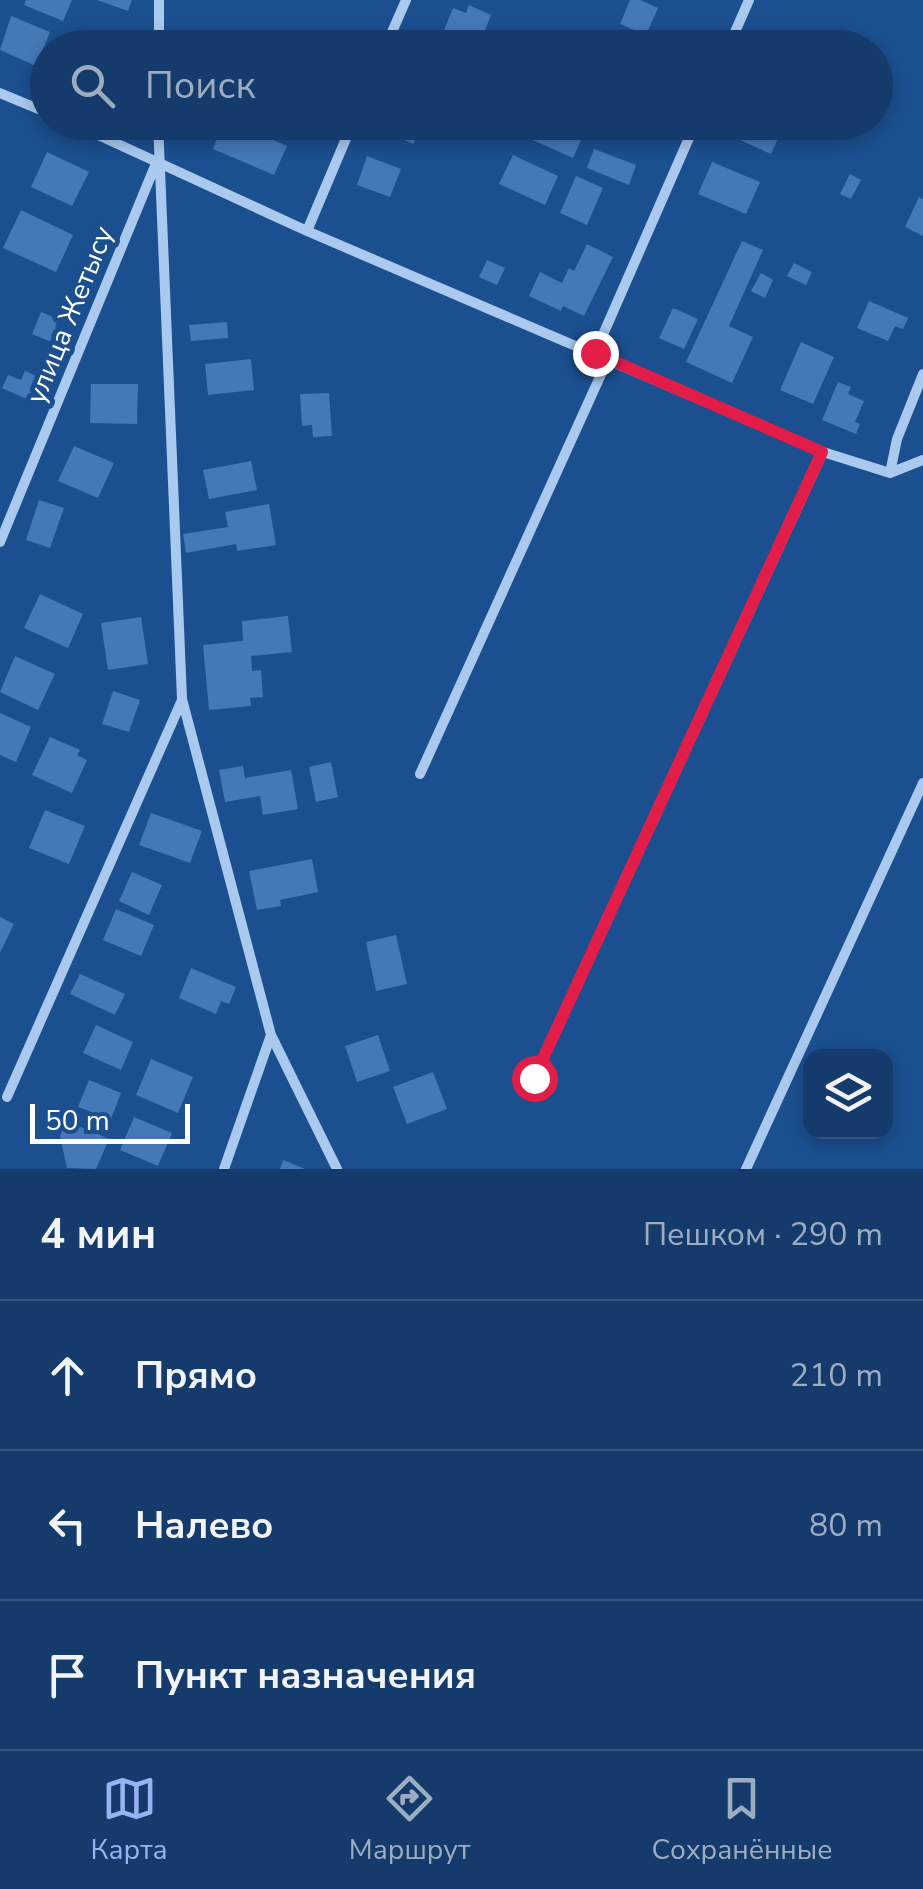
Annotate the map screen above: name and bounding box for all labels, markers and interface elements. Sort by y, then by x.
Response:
search box [30,30,893,140]
icon: search [65,58,120,113]
text: Поиск [145,60,255,111]
street label: улица Жетысу [17,220,123,409]
route end [573,331,619,377]
map controls [803,1049,893,1139]
button: layers [803,1049,893,1139]
route start [512,1056,558,1102]
scale bar [30,1099,190,1144]
text: 50 m [45,1102,110,1140]
text: 4 мин [40,1206,156,1263]
text: Пешком · 290 m [643,1213,883,1256]
icon: ahead [40,1348,95,1403]
text: Прямо [135,1350,257,1401]
text: 210 m [790,1354,883,1397]
icon: left [40,1498,95,1553]
text: Налево [135,1500,274,1551]
text: 80 m [809,1504,883,1547]
icon: arrive [40,1648,95,1703]
text: Пункт назначения [135,1650,476,1701]
tab: Карта [91,1771,168,1869]
tab: Маршрут [349,1771,470,1869]
tab: Сохранённые [652,1771,832,1869]

